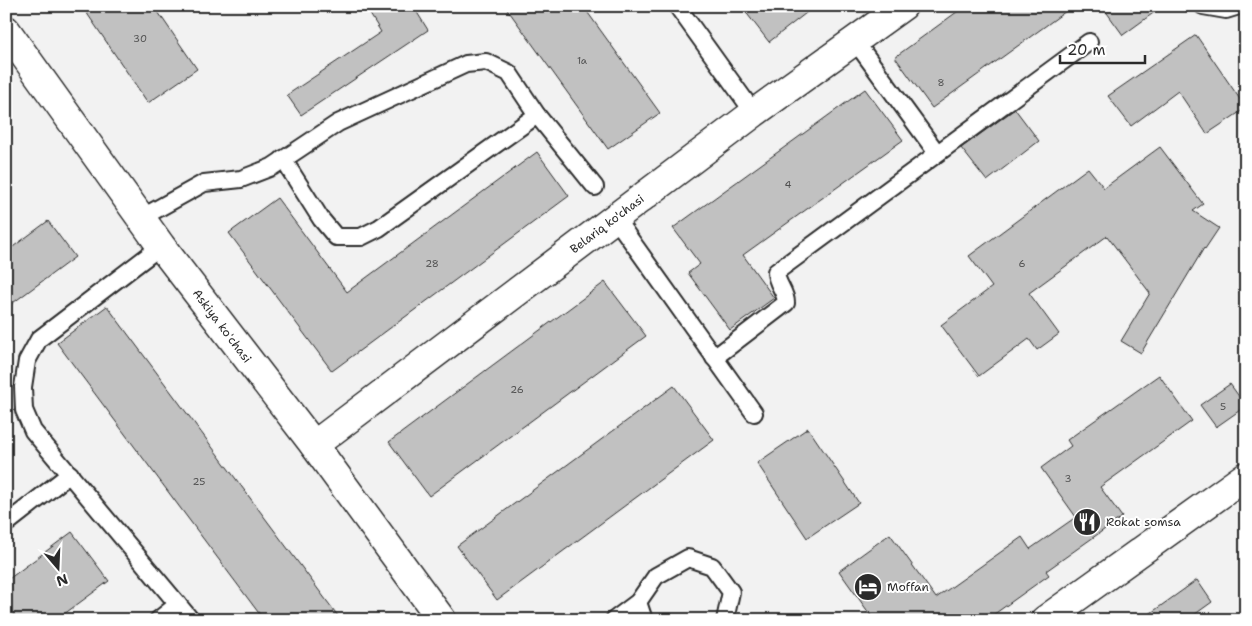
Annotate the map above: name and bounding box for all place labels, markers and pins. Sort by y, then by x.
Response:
restaurant icon: Rokat somsa [1072,507,1102,537]
place label: Rokat somsa [1106,514,1181,530]
hotel icon: Moffan [853,572,883,602]
place label: Moffan [887,579,929,595]

